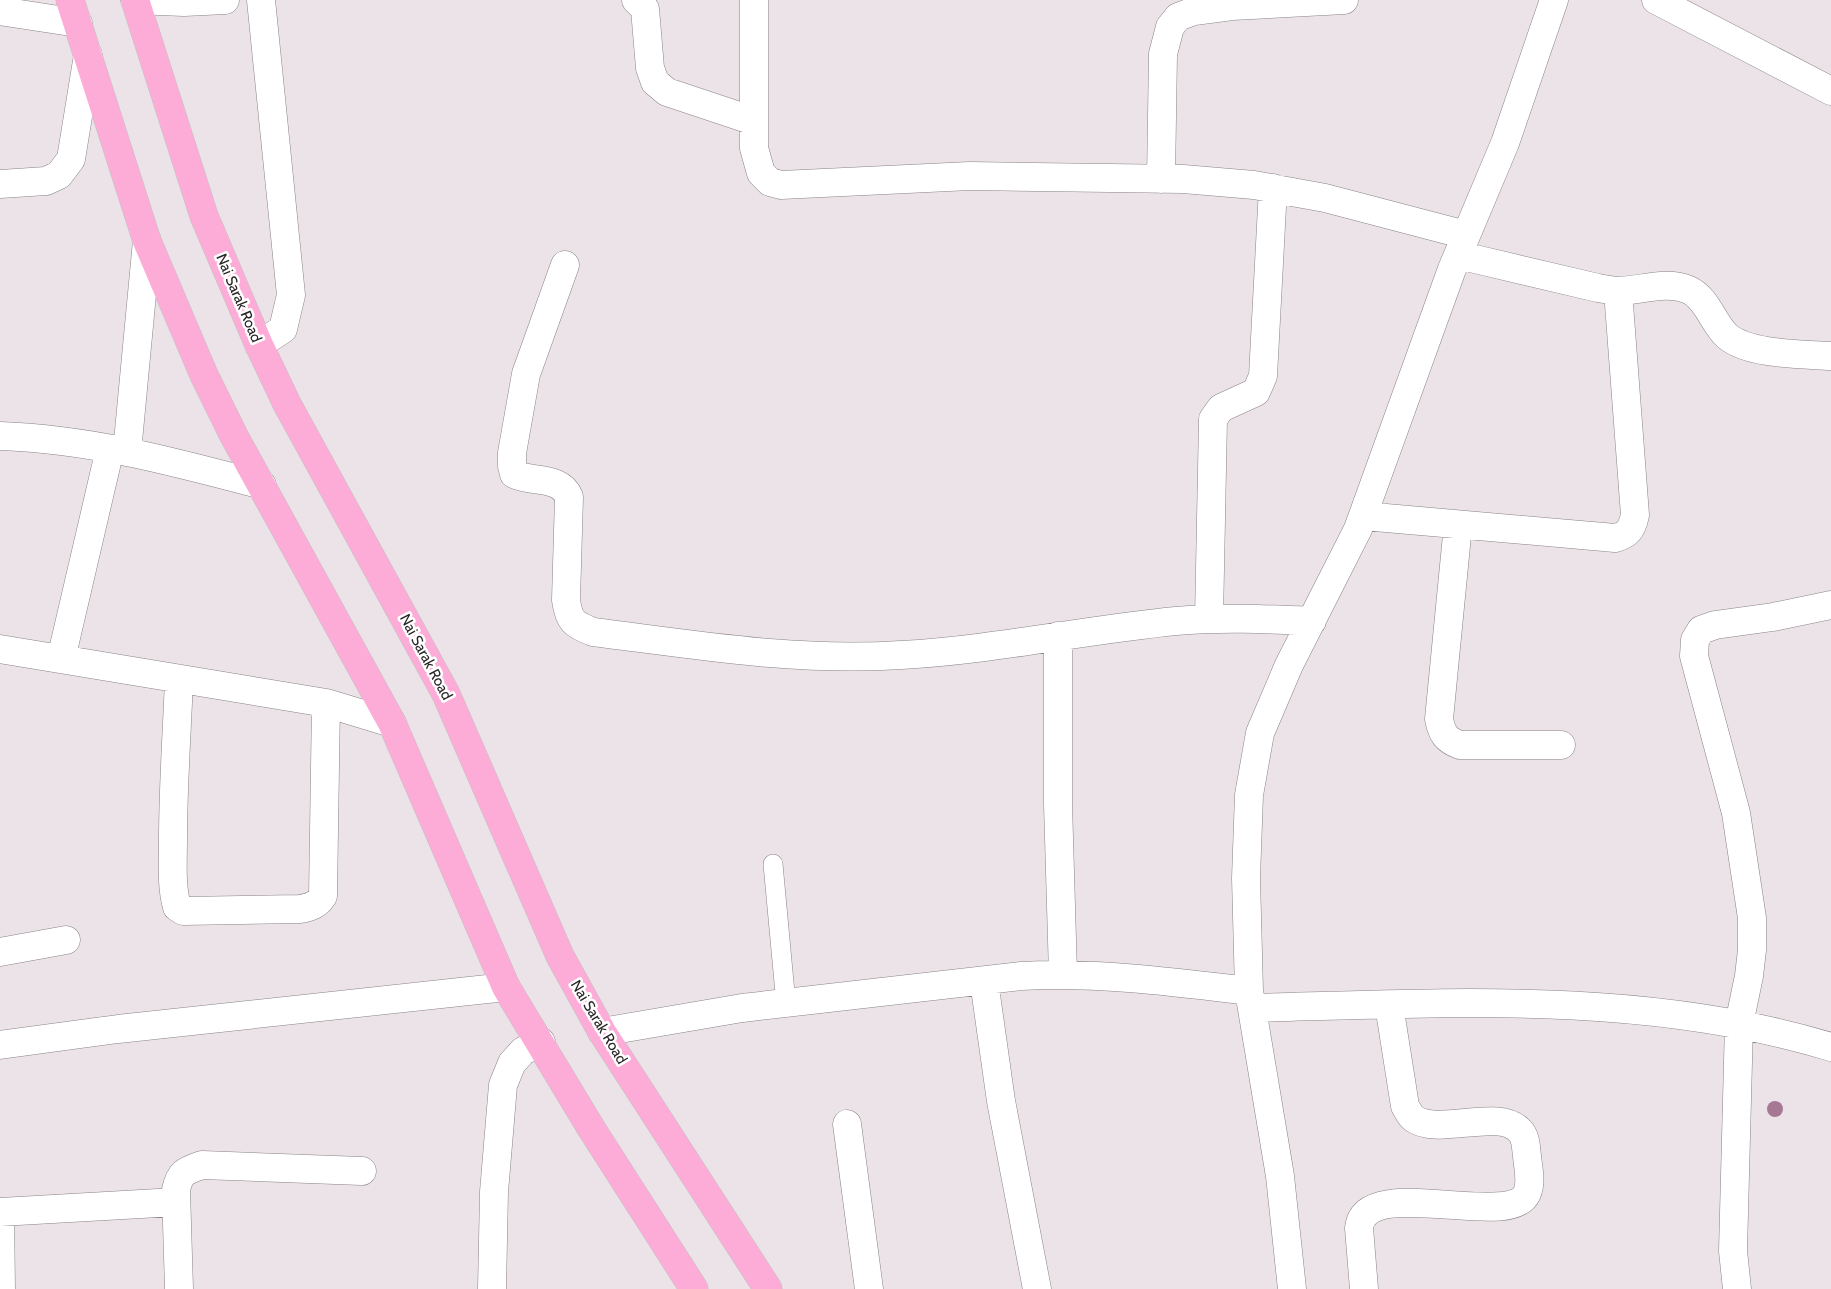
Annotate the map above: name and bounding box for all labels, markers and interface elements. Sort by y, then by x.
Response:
street label: Nai Sarak Road [212,251,266,345]
street label: Nai Sarak Road [396,611,456,703]
street label: Nai Sarak Road [567,977,631,1067]

